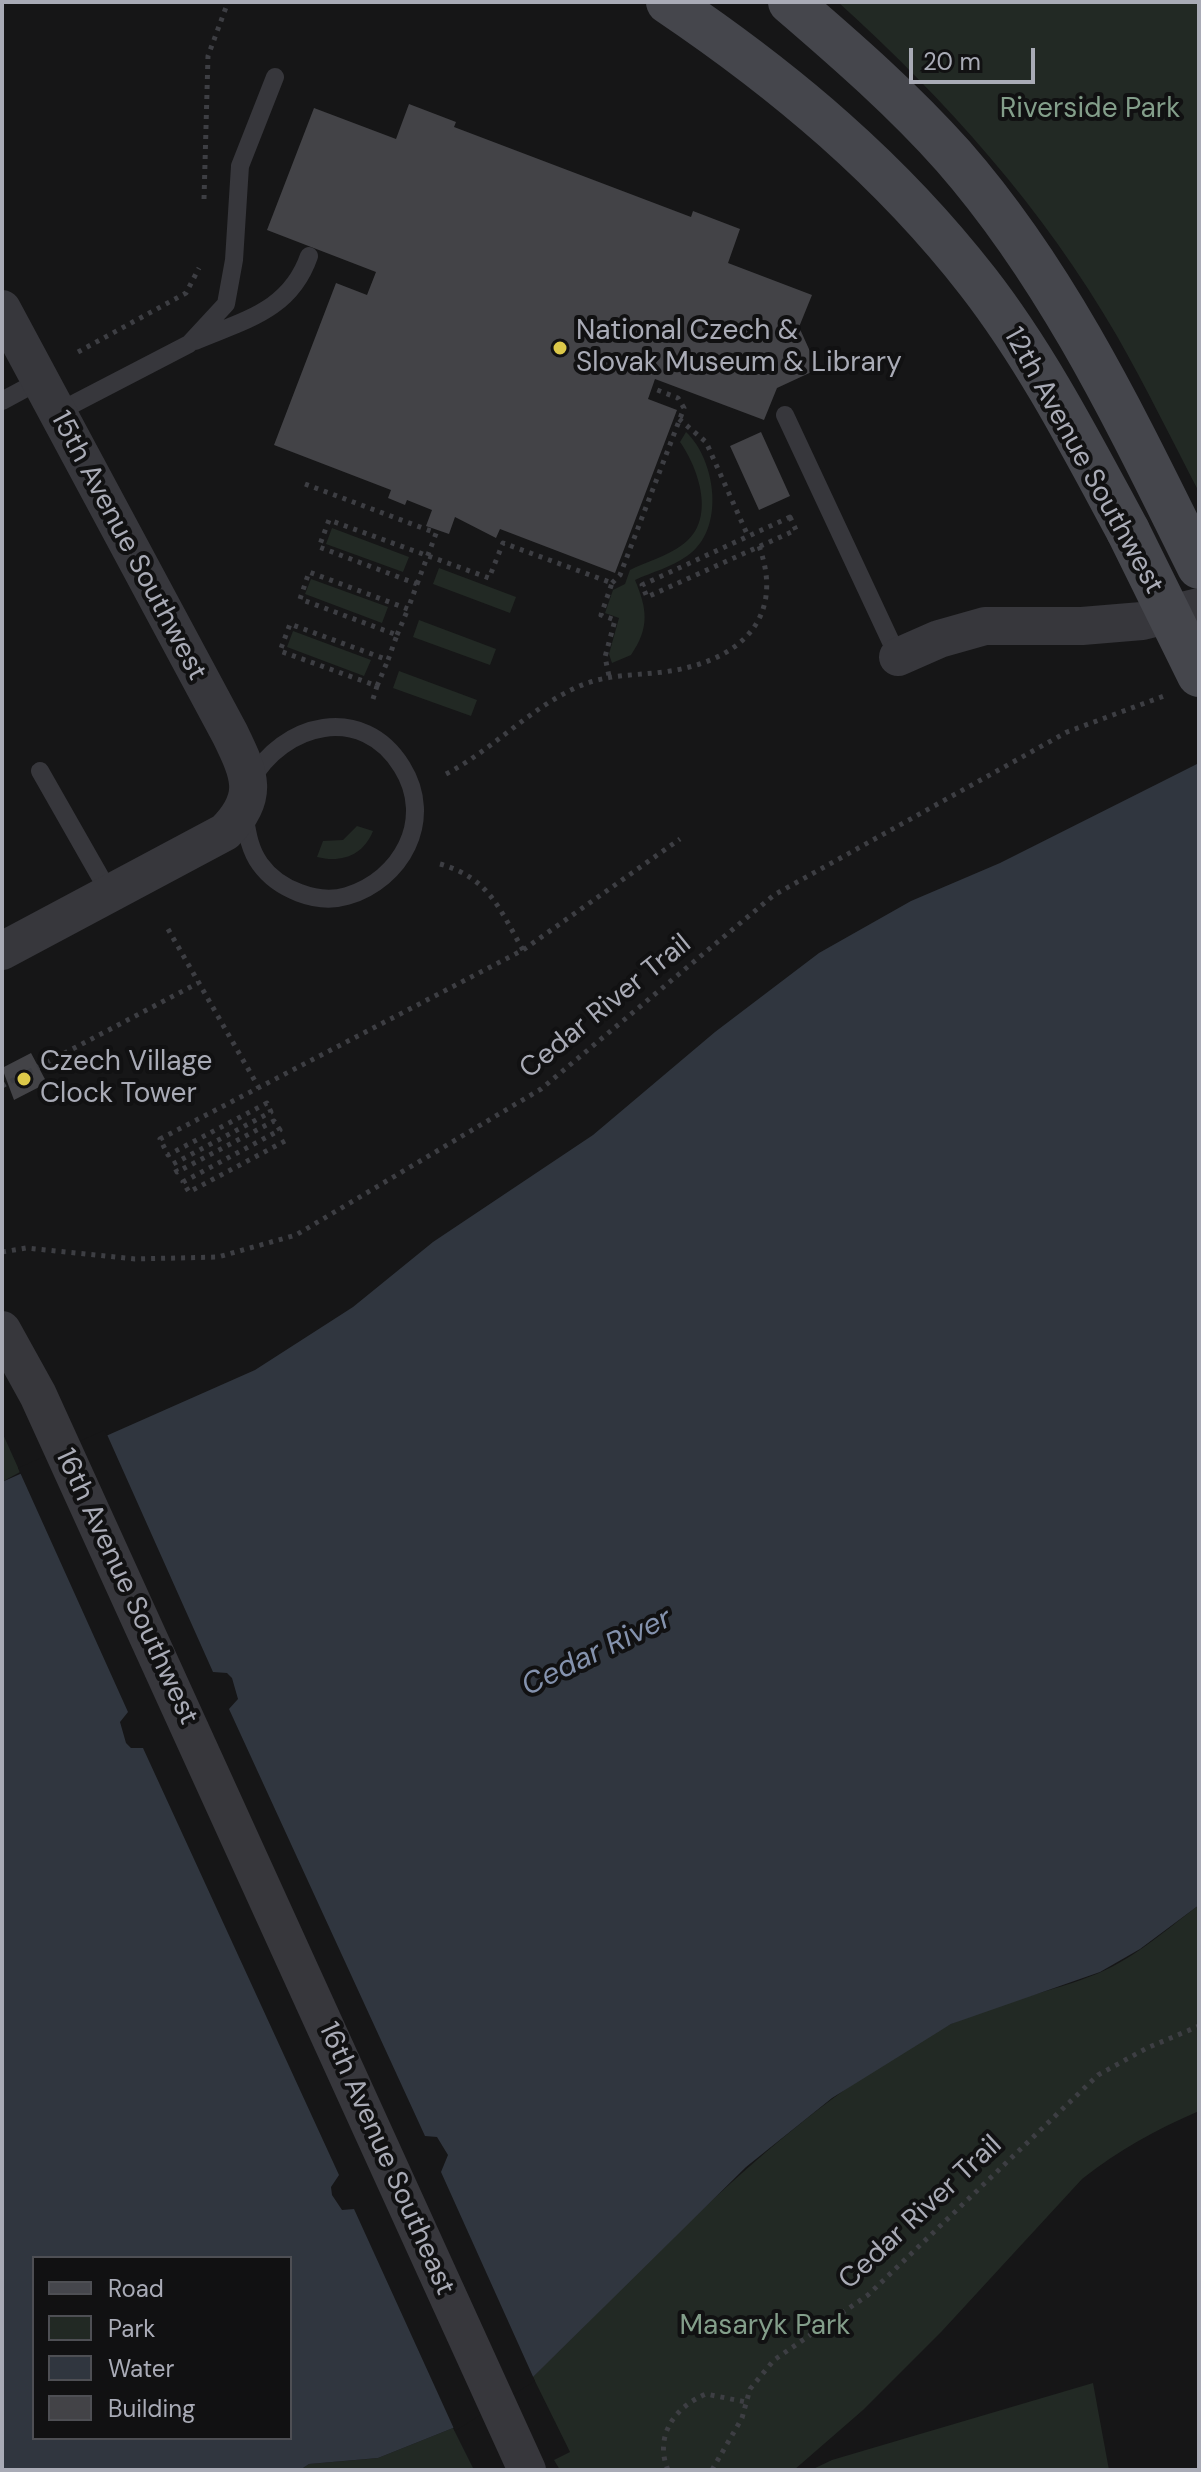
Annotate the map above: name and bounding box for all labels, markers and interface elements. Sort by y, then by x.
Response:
scale bar [913,32,1039,82]
text: 20 m [923,46,981,77]
park label: Riverside Park [1000,93,1180,127]
place label: National Czech & Slovak Museum & Library [576,315,902,381]
street label: 12th Avenue Southwest [996,322,1170,600]
marker: National Czech & Slovak Museum & Library [551,339,569,357]
street label: 15th Avenue Southwest [43,406,213,686]
street label: Cedar River Trail [514,928,698,1086]
place label: Czech Village Clock Tower [40,1046,213,1112]
marker: Czech Village Clock Tower [15,1070,33,1088]
street label: 16th Avenue Southwest [47,1444,205,1730]
water label: Cedar River [516,1601,678,1705]
street label: 16th Avenue Southeast [311,2017,461,2301]
street label: Cedar River Trail [833,2129,1009,2297]
legend [32,2256,292,2440]
text: Road [108,2273,164,2304]
park label: Masaryk Park [680,2310,850,2344]
text: Park [108,2313,155,2344]
text: Water [108,2353,174,2384]
text: Building [108,2393,195,2424]

